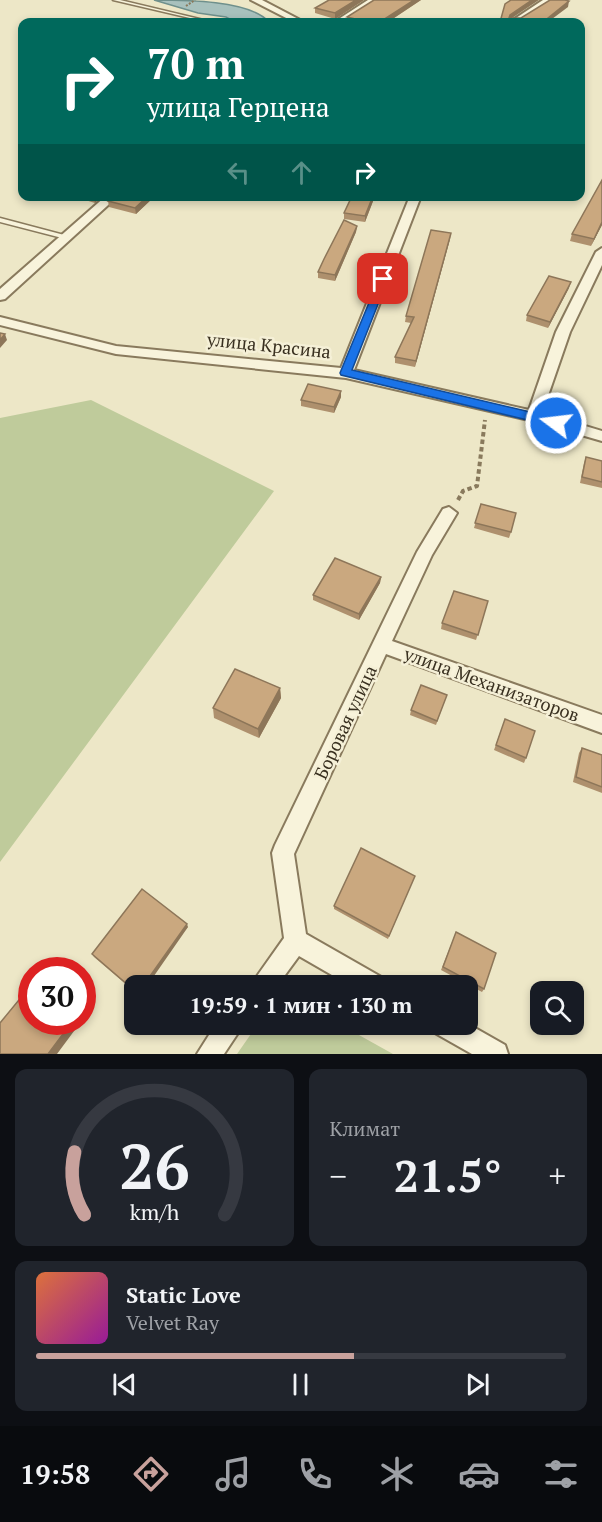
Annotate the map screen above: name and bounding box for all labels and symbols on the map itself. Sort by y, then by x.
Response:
pin [357,253,408,304]
street label: улица Красина [205,326,332,363]
position arrow [524,391,588,455]
street label: улица Механизаторов [400,641,583,727]
street label: Боровая улица [308,661,382,783]
speed limit sign: 30 [18,957,96,1035]

